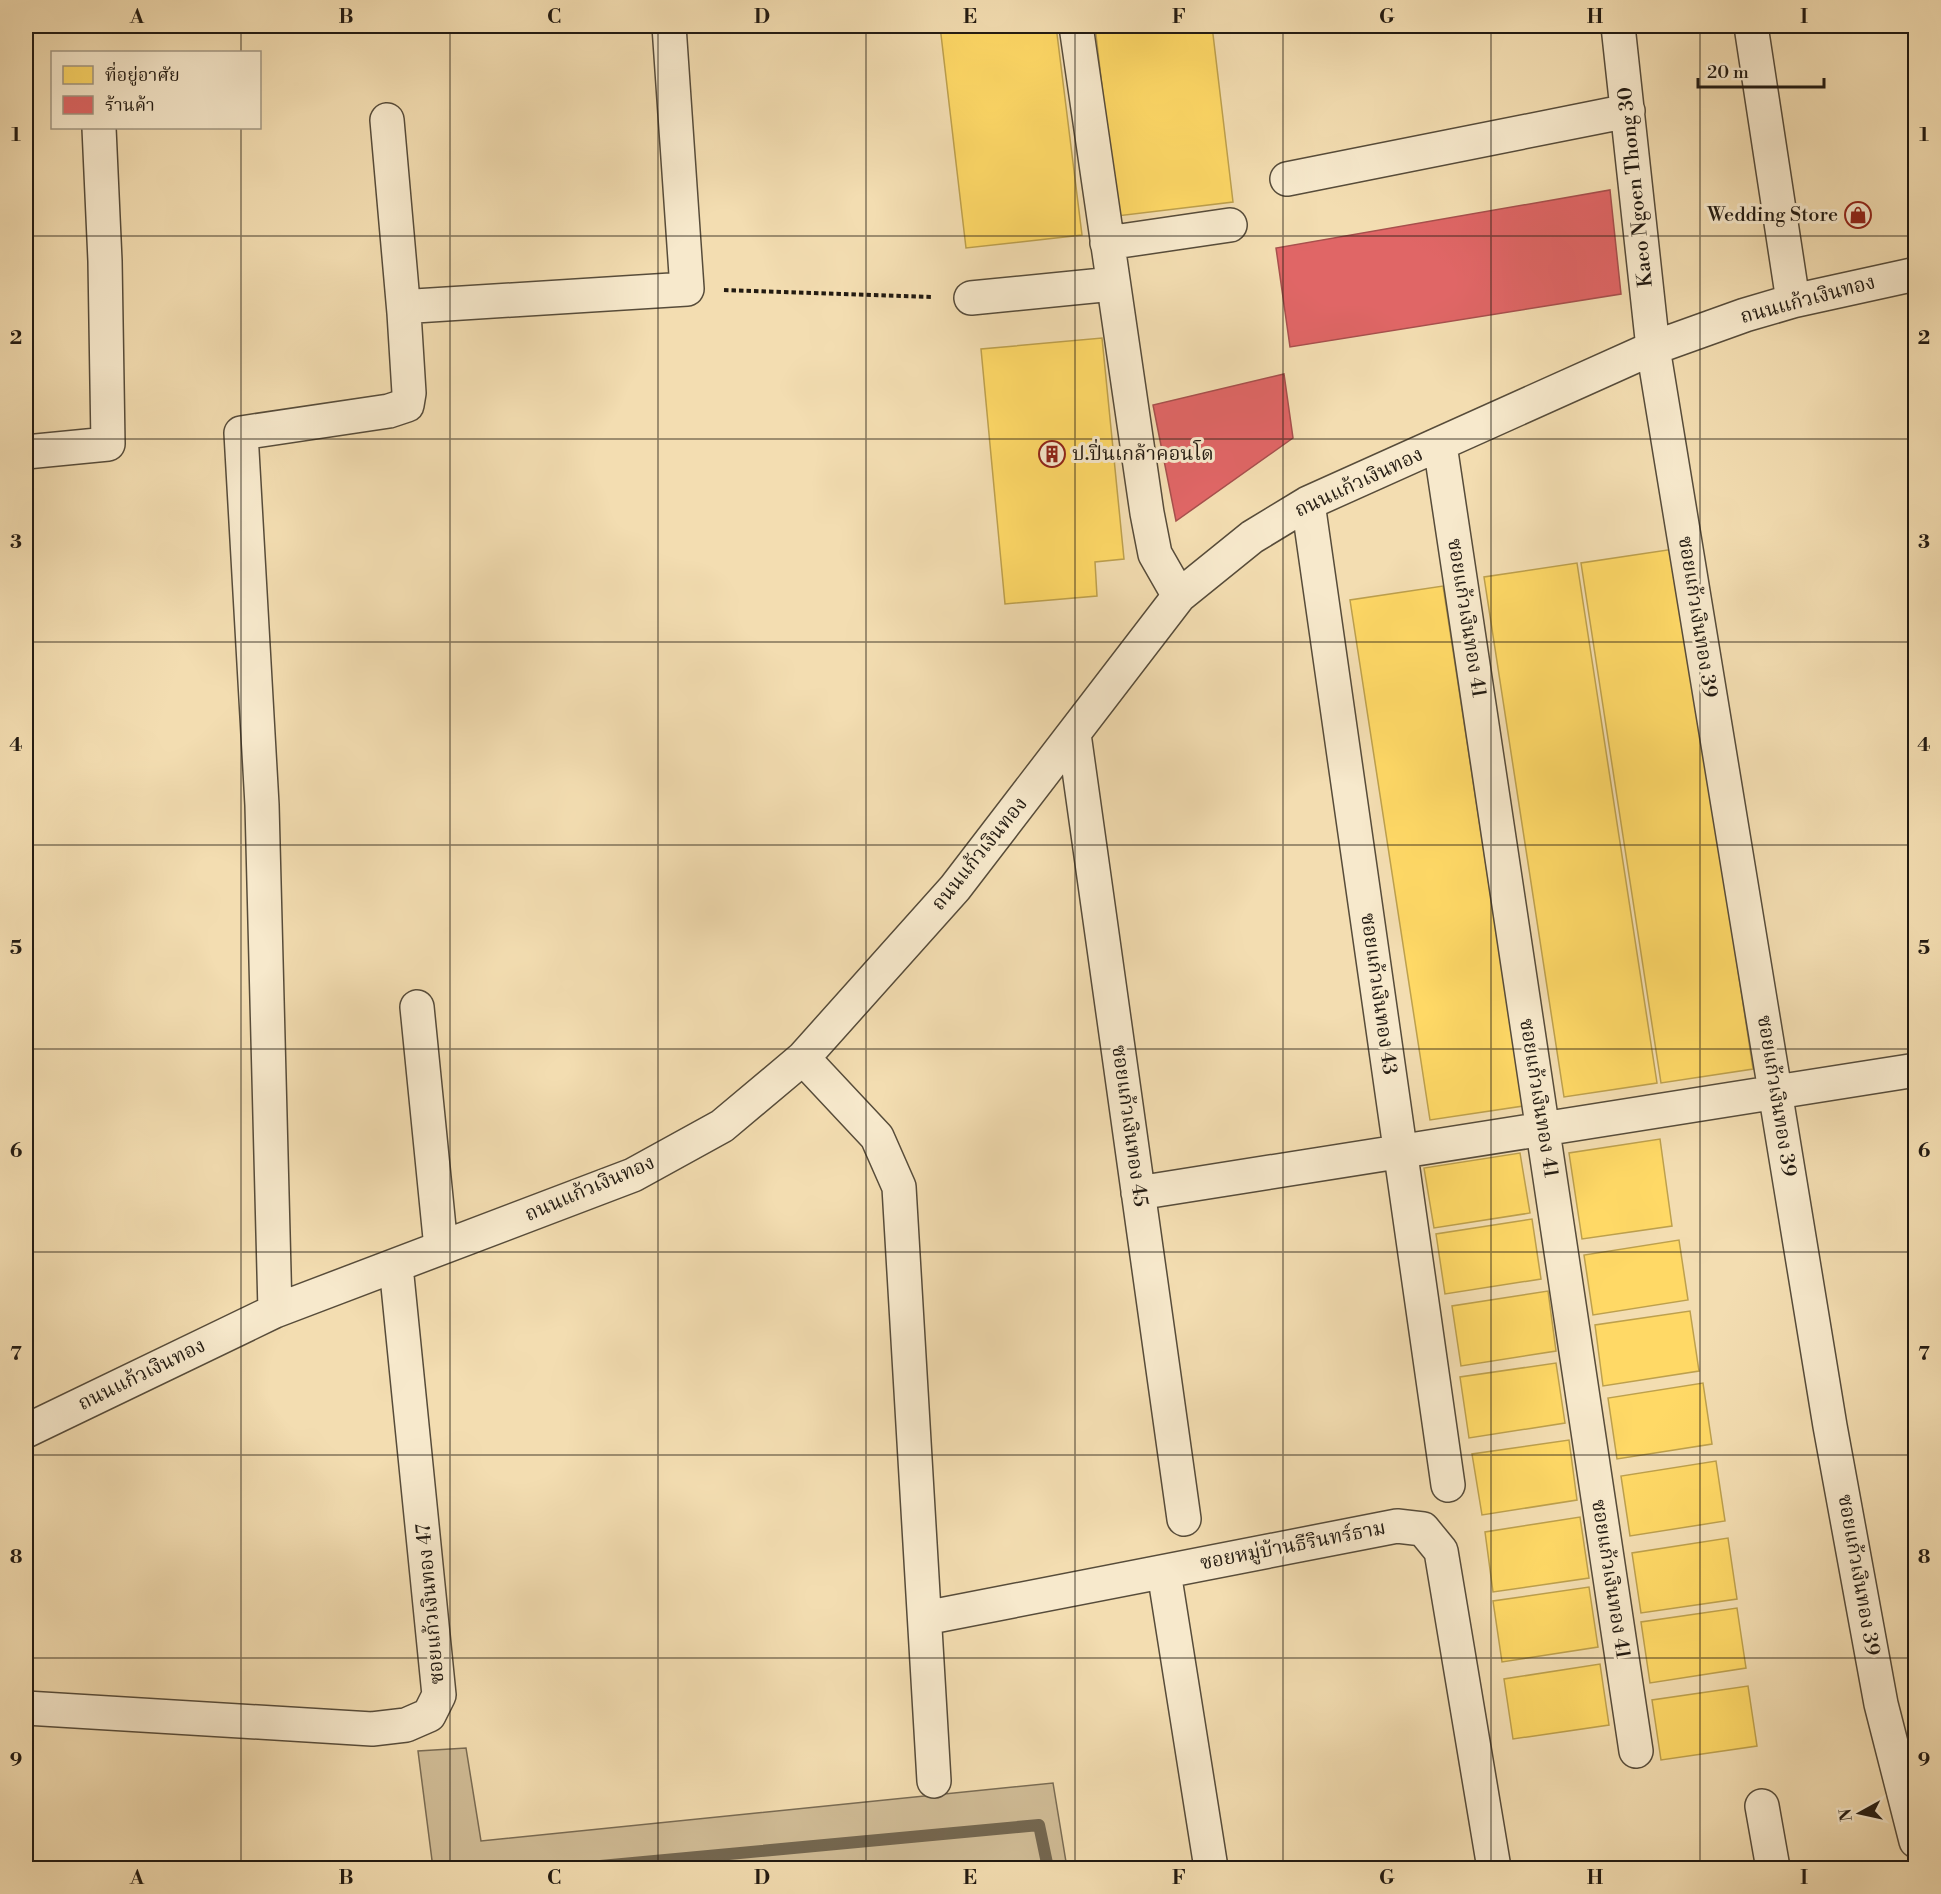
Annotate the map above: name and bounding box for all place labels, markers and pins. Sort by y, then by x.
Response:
shop icon: Wedding Store [1843,200,1873,230]
place label: Wedding Store [1706,203,1838,228]
place label: ป.ปิ่นเกล้าคอนโด [1072,438,1214,467]
building icon: ป.ปิ่นเกล้าคอนโด [1037,439,1067,469]

